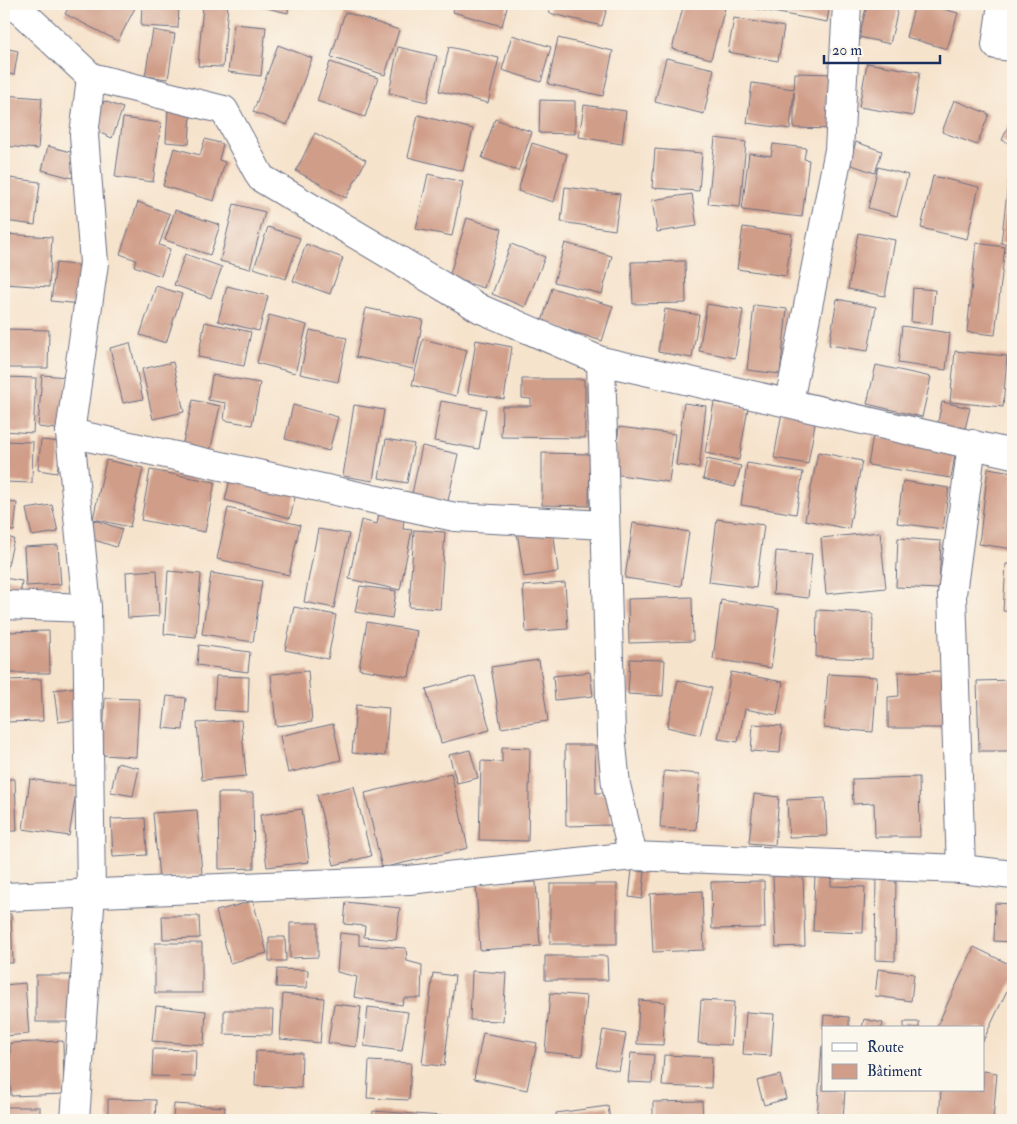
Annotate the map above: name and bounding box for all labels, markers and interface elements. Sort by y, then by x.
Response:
scale bar [824,32,941,64]
text: 20 m [832,41,862,60]
legend [822,1026,984,1092]
text: Route [867,1038,904,1057]
text: Bâtiment [867,1062,922,1081]

